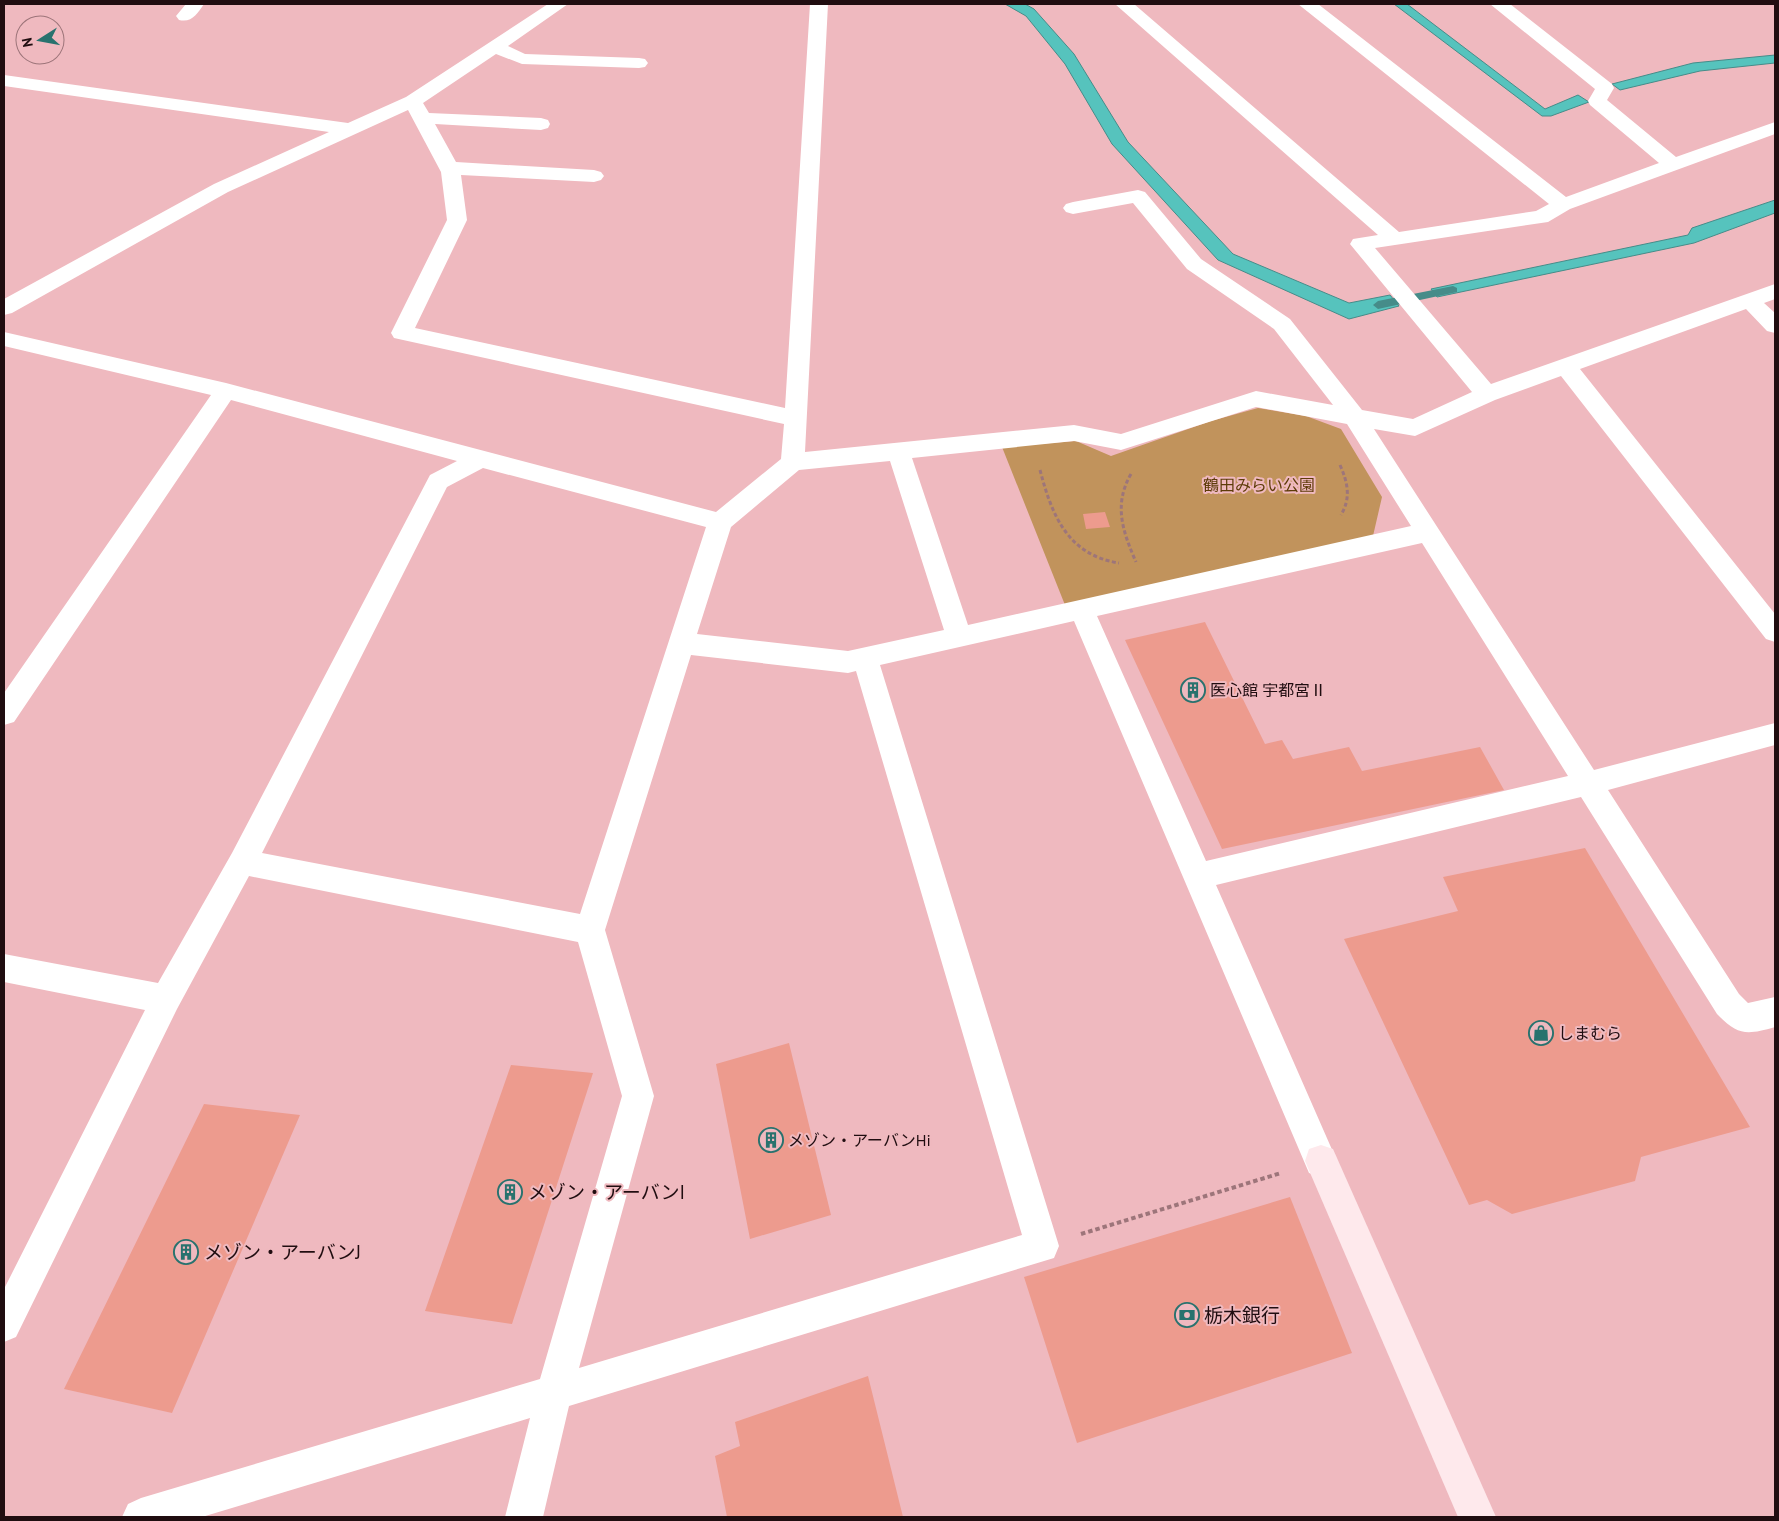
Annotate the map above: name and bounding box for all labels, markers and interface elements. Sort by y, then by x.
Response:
north arrow [15,15,65,65]
text: N [18,36,37,49]
park label: 鶴田みらい公園 [1203,475,1315,495]
building icon: 医心館 宇都宮Ⅱ [1180,677,1206,703]
place label: 医心館 宇都宮Ⅱ [1210,680,1326,700]
shop icon: しまむら [1528,1020,1554,1046]
place label: しまむら [1558,1023,1622,1043]
building icon: メゾン・アーバンHi [758,1127,784,1153]
place label: メゾン・アーバンHi [788,1130,931,1150]
building icon: メゾン・アーバンI [497,1179,523,1205]
place label: メゾン・アーバンI [528,1180,685,1204]
building icon: メゾン・アーバンJ [173,1239,199,1265]
place label: メゾン・アーバンJ [204,1240,361,1264]
bank icon: 栃木銀行 [1174,1302,1200,1328]
place label: 栃木銀行 [1204,1303,1280,1327]

